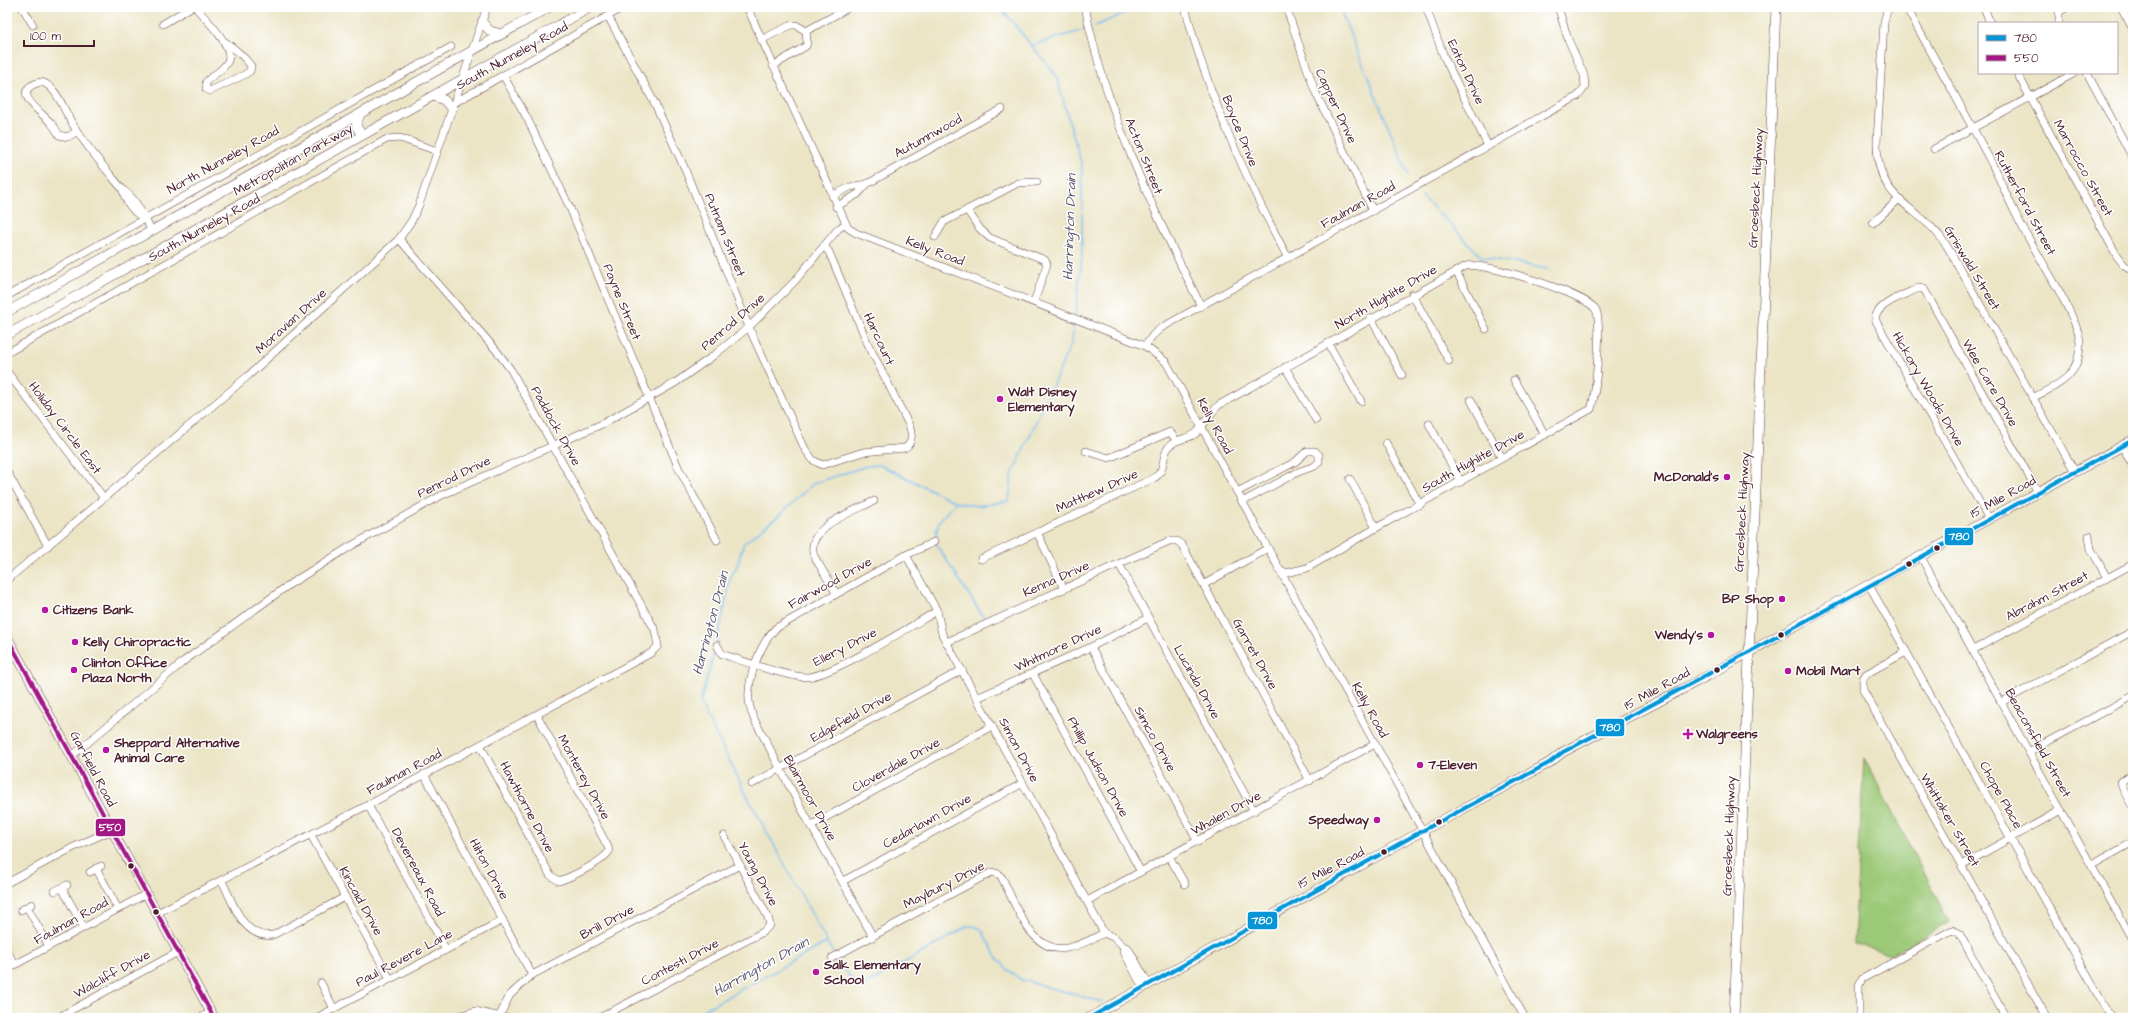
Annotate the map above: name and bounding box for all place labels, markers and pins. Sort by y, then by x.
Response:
place label: Walt Disney Elementary [1007,383,1078,417]
marker: Walt Disney Elementary [995,394,1005,404]
place label: McDonald's [1654,468,1719,486]
marker: McDonald's [1722,472,1732,482]
unlabelled marker [1932,543,1942,553]
unlabelled marker [1904,559,1914,569]
place label: BP Shop [1722,590,1775,609]
marker: BP Shop [1777,594,1787,604]
place label: Citizens Bank [53,601,134,619]
marker: Citizens Bank [40,605,50,615]
place label: Wendy's [1654,626,1703,645]
marker: Wendy's [1706,630,1716,640]
unlabelled marker [1776,630,1786,640]
place label: Kelly Chiropractic [83,633,192,652]
marker: Kelly Chiropractic [70,637,80,647]
place label: Clinton Office Plaza North [82,654,167,687]
place label: Mobil Mart [1796,662,1861,680]
marker: Clinton Office Plaza North [69,665,79,675]
unlabelled marker [1712,665,1722,675]
marker: Mobil Mart [1783,666,1793,676]
place label: Walgreens [1695,725,1758,745]
marker: Walgreens [1683,729,1693,739]
place label: Sheppard Alternative Animal Care [113,734,240,767]
marker: Sheppard Alternative Animal Care [101,745,111,755]
place label: 7-Eleven [1427,756,1478,774]
marker: 7-Eleven [1415,760,1425,770]
place label: Speedway [1307,811,1370,830]
marker: Speedway [1372,815,1382,825]
unlabelled marker [1434,817,1444,827]
unlabelled marker [1379,847,1389,857]
unlabelled marker [126,861,136,871]
unlabelled marker [151,907,161,917]
place label: Salk Elementary School [823,956,922,989]
marker: Salk Elementary School [811,967,821,977]

